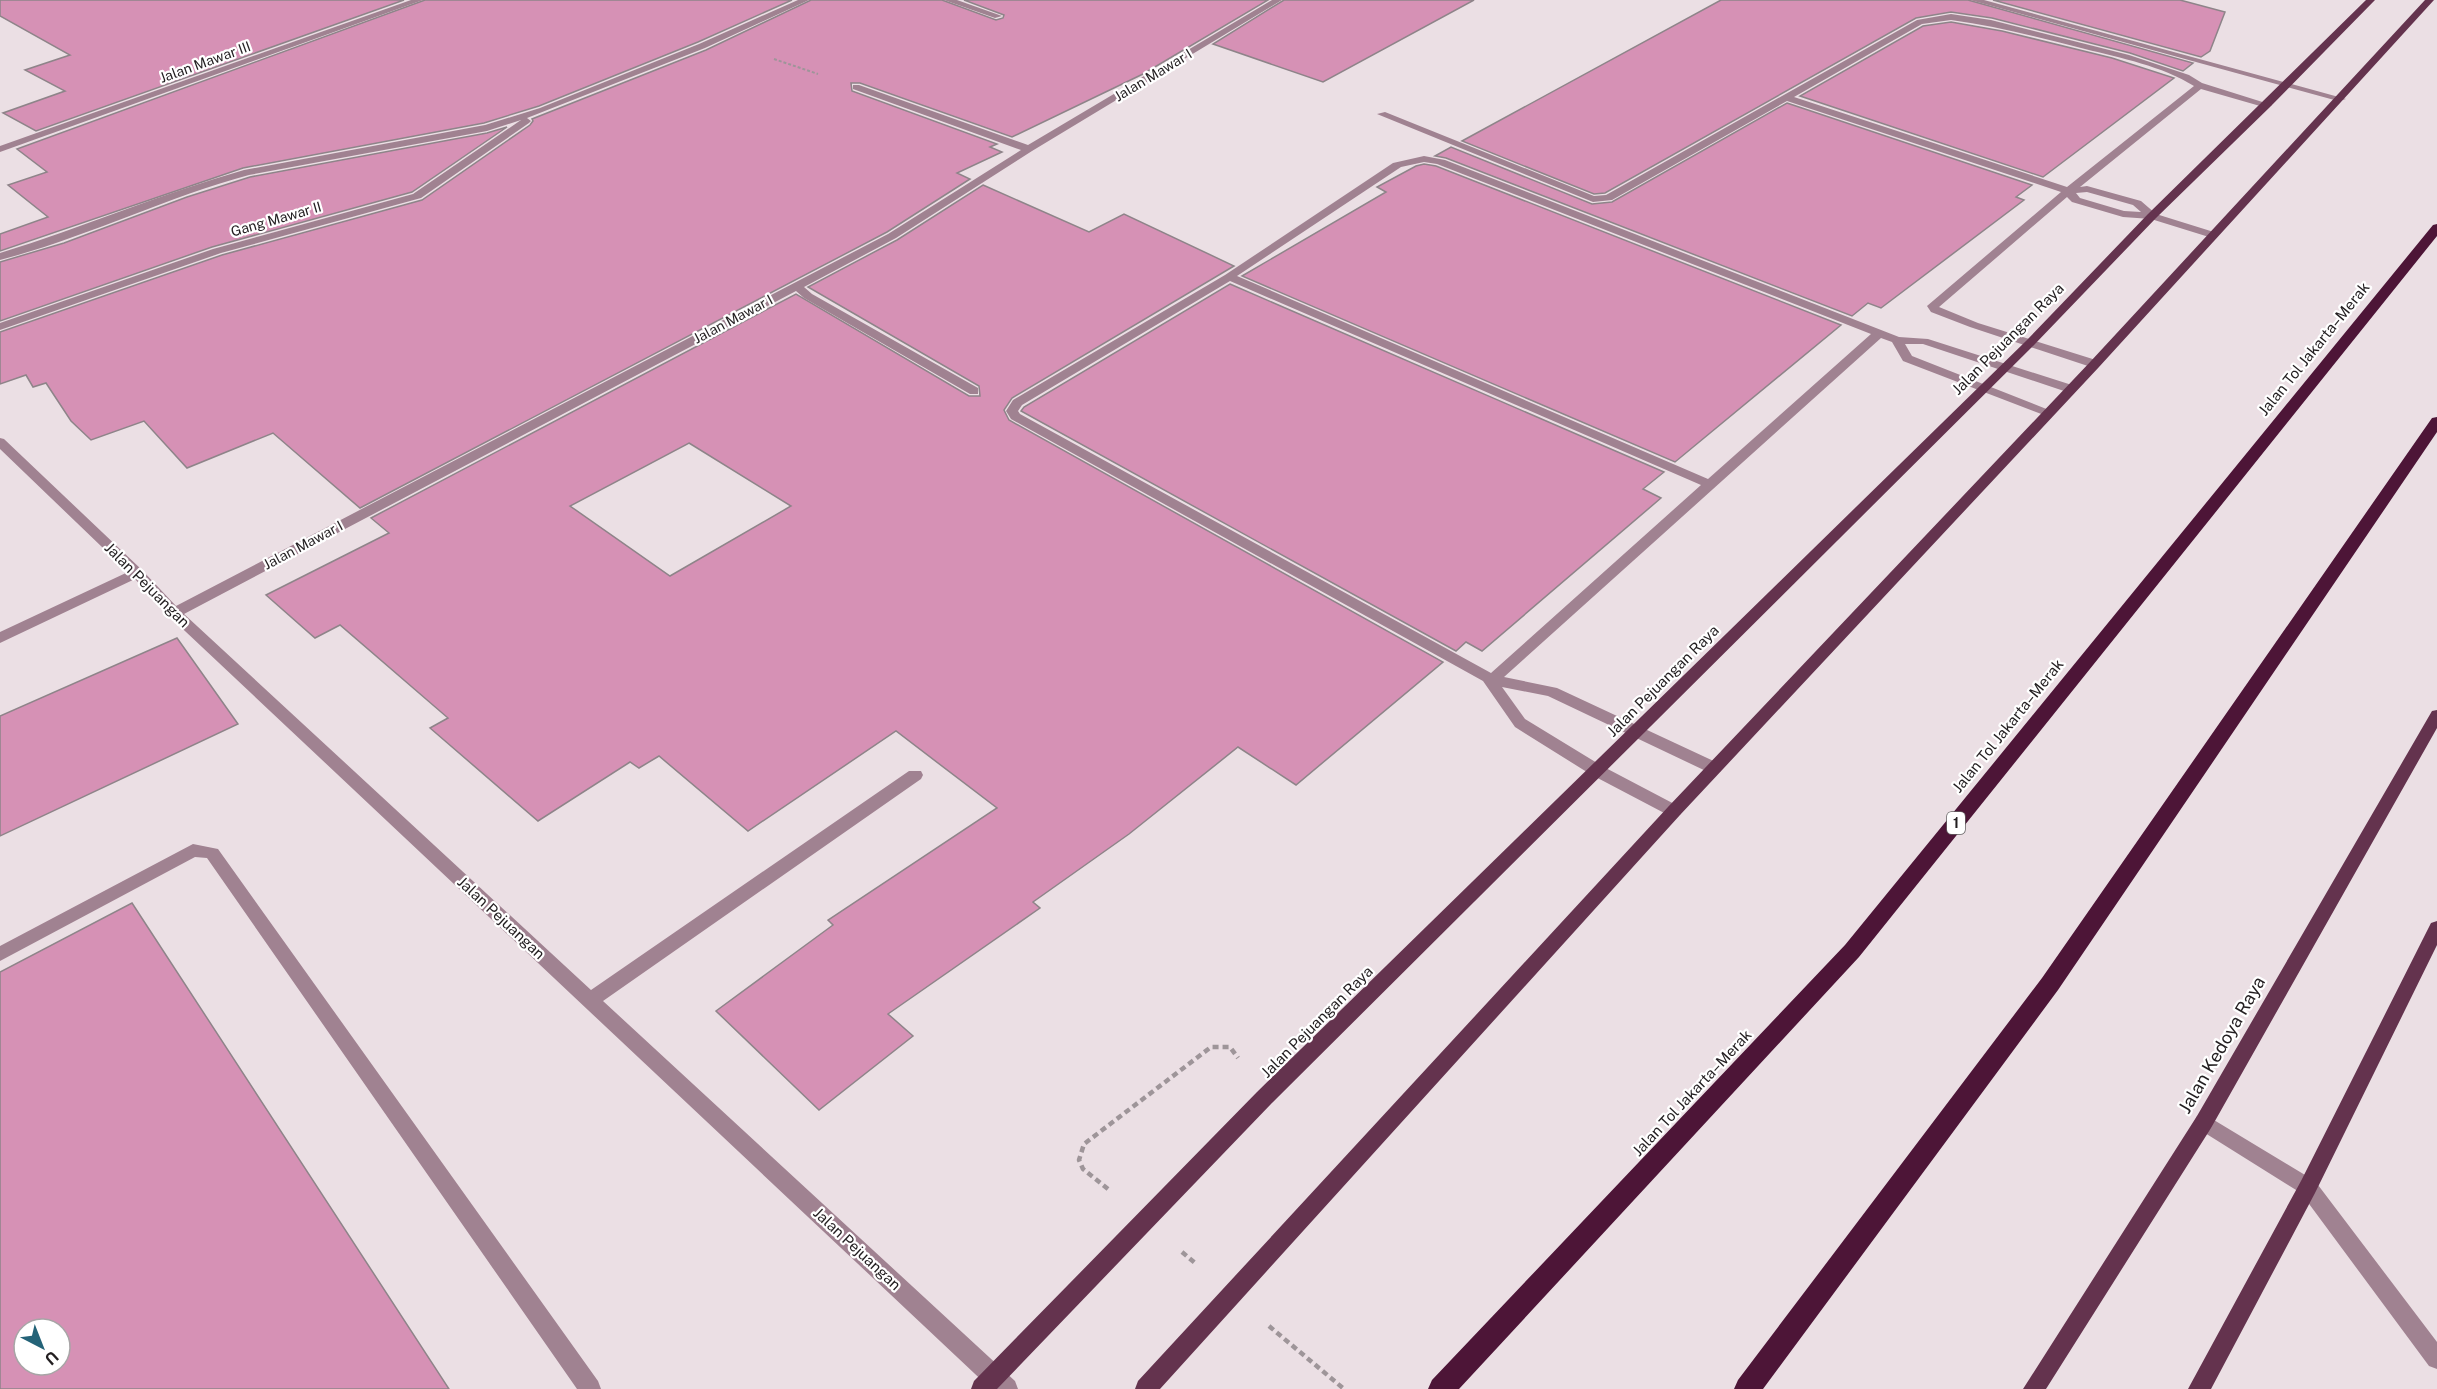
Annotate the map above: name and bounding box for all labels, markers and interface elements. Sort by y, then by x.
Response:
street label: Jalan Mawar III [157,38,253,86]
street label: Jalan Mawar I [1111,46,1195,104]
street label: Gang Mawar II [229,198,323,240]
street label: Jalan Pejuangan Raya [1948,279,2067,398]
street label: Jalan Tol Jakarta–Merak [2255,279,2373,419]
street label: Jalan Mawar I [690,291,776,347]
street label: Jalan Mawar I [260,517,346,573]
street label: Jalan Pejuangan [101,539,193,631]
street label: Jalan Pejuangan Raya [1603,621,1722,740]
street label: Jalan Tol Jakarta–Merak [1949,656,2067,796]
road number: 1 [1947,812,1965,834]
street label: Jalan Pejuangan [454,873,548,962]
street label: Jalan Pejuangan Raya [1257,962,1376,1081]
street label: Jalan Kedoya Raya [2174,973,2269,1117]
street label: Jalan Tol Jakarta–Merak [1629,1026,1755,1159]
street label: Jalan Pejuangan [810,1204,904,1293]
north arrow [12,1317,72,1377]
text: U [41,1347,62,1369]

